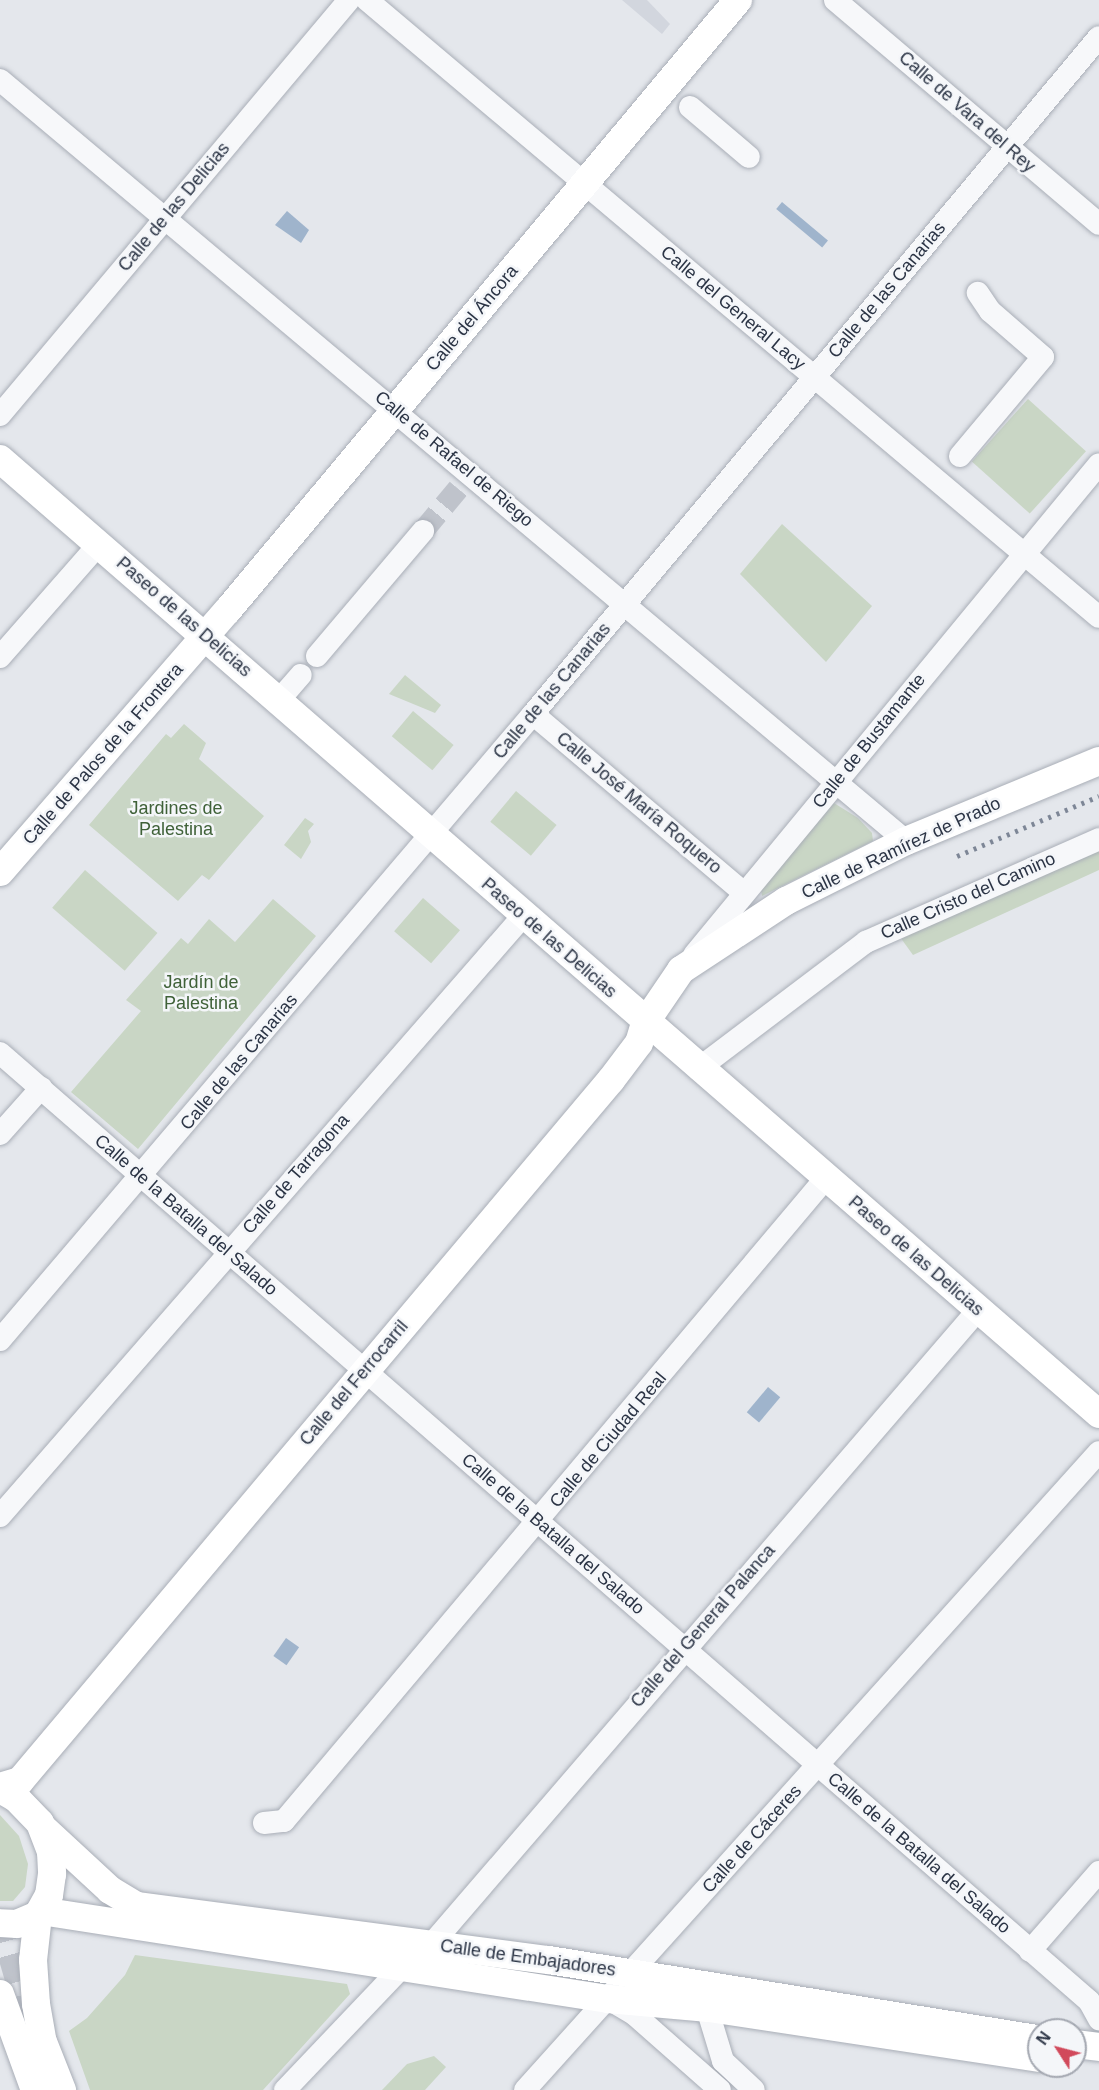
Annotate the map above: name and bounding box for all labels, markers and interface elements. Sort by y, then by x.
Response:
street label: Calle de Vara del Rey [894,47,1040,177]
street label: Calle de las Delicias [114,138,234,276]
street label: Calle de las Canarias [824,218,950,362]
street label: Calle del General Lacy [656,241,810,375]
street label: Calle del Áncora [421,260,523,376]
street label: Calle de Rafael de Riego [370,386,538,532]
street label: Paseo de las Delicias [112,552,256,682]
street label: Calle de las Canarias [489,619,615,763]
street label: Calle de Palos de la Frontera [18,659,188,849]
street label: Calle de Bustamante [808,669,930,813]
street label: Calle José María Roquero [552,728,726,878]
street label: Calle de Ramírez de Prado [798,792,1004,904]
park label: Jardines de Palestina [129,798,223,840]
street label: Calle Cristo del Camino [877,848,1059,944]
street label: Paseo de las Delicias [477,873,621,1003]
park label: Jardín de Palestina [163,972,239,1014]
street label: Calle de las Canarias [176,990,302,1134]
street label: Calle de Tarragona [238,1110,354,1238]
street label: Calle de la Batalla del Salado [90,1130,282,1300]
street label: Paseo de las Delicias [844,1191,988,1321]
street label: Calle del Ferrocarril [295,1316,413,1450]
street label: Calle de Ciudad Real [545,1368,671,1512]
street label: Calle de la Batalla del Salado [457,1449,649,1619]
street label: Calle del General Palanca [626,1540,780,1712]
street label: Calle de la Batalla del Salado [823,1768,1015,1938]
street label: Calle de Cáceres [698,1780,806,1898]
street label: Calle de Embajadores [439,1935,617,1981]
north arrow [1027,2018,1087,2078]
text: N [1033,2029,1054,2048]

